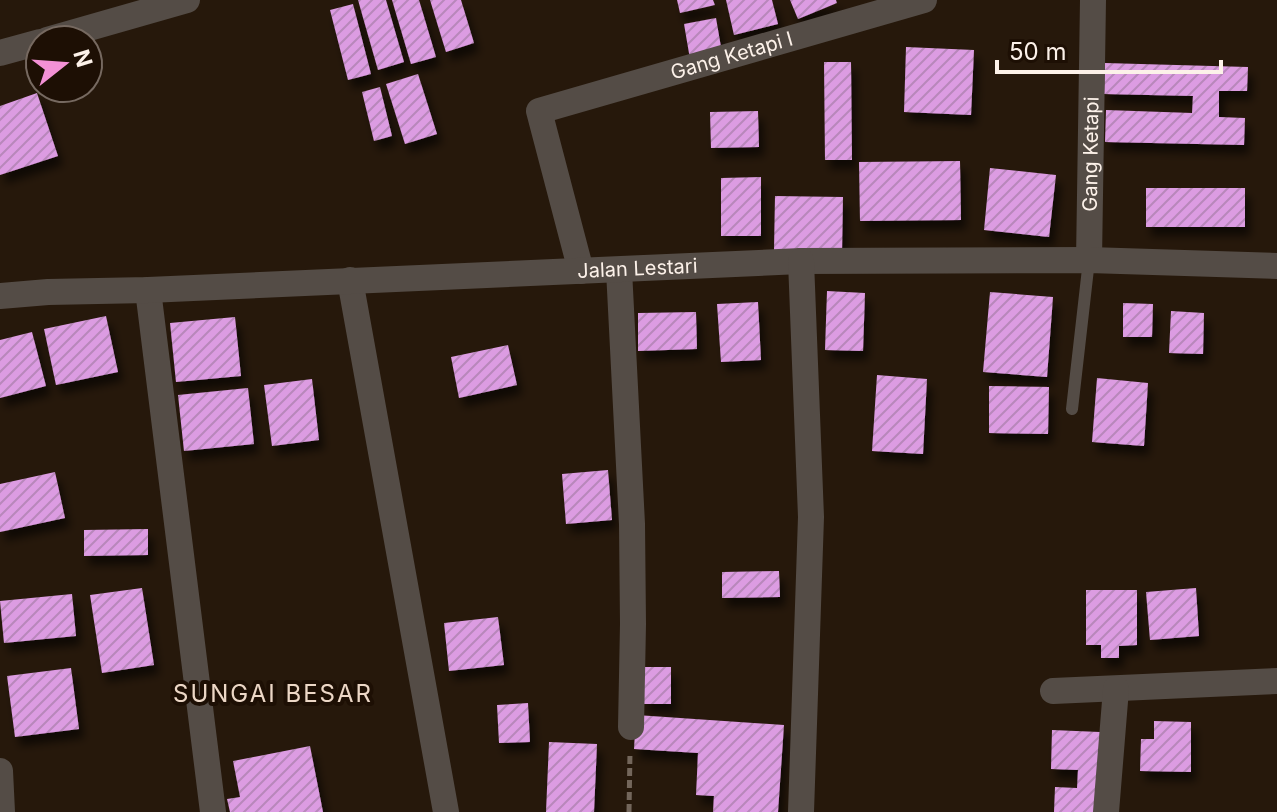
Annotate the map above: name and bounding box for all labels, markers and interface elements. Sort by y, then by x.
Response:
north arrow [24,24,104,104]
scale bar [997,24,1221,74]
street label: Gang Ketapi I [668,26,796,84]
text: 50 m [1009,37,1067,66]
text: N [68,46,98,70]
street label: Gang Ketapi [1078,96,1104,212]
street label: Jalan Lestari [577,254,698,283]
district label: SUNGAI BESAR [173,679,373,708]

